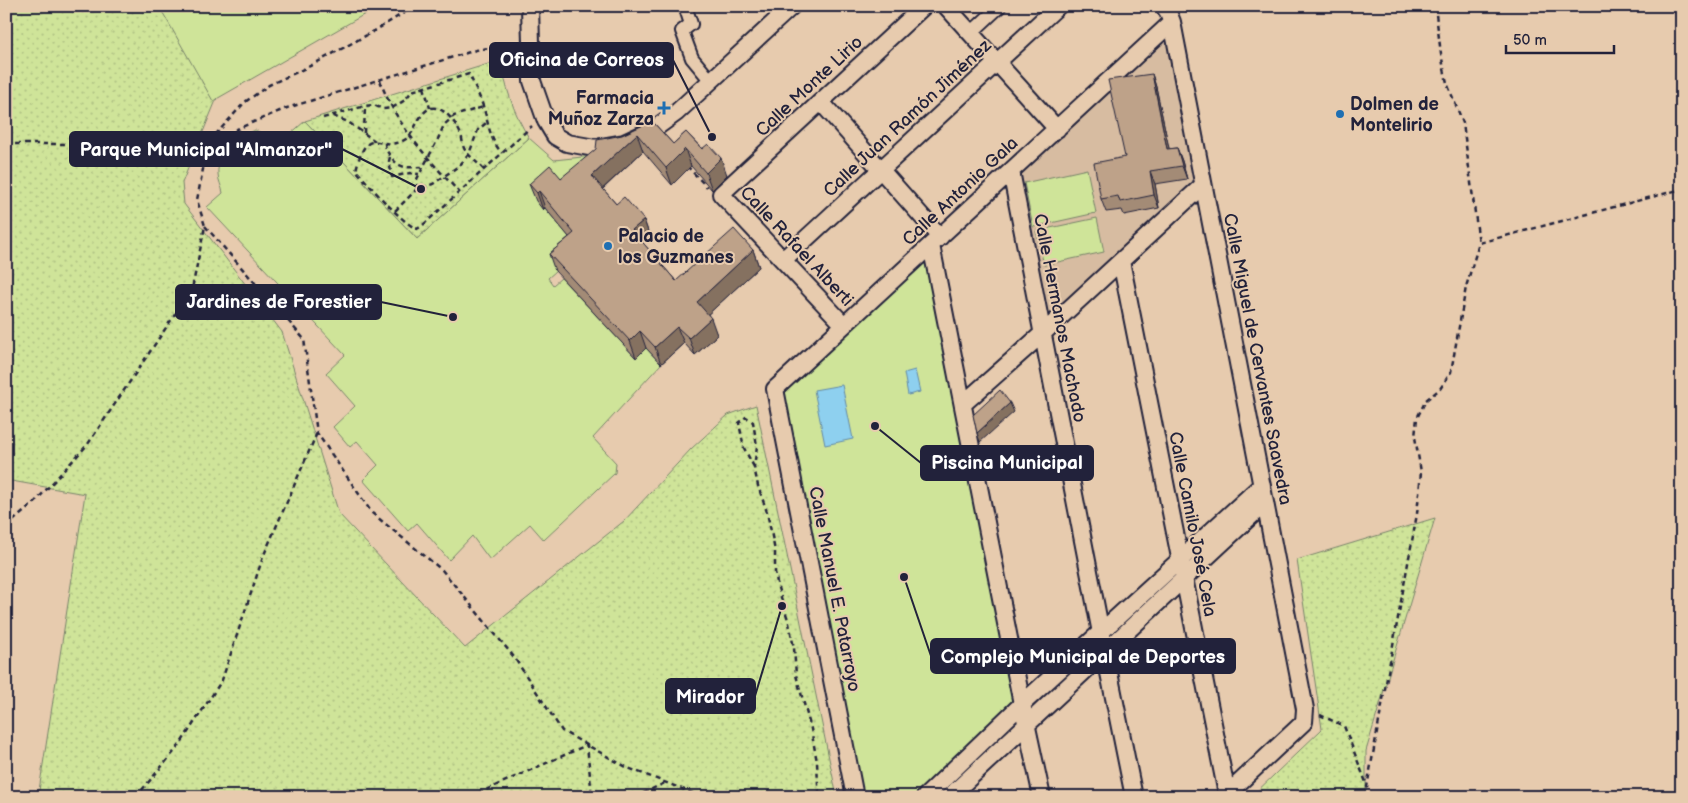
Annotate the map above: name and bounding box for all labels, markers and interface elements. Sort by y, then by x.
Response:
scale bar [1506,22,1613,54]
text: 50 m [1513,31,1547,50]
street label: Calle Monte Lirio [752,32,867,141]
street label: Calle Juan Ramón Jiménez [819,35,996,202]
callout: Oficina de Correos [490,43,673,77]
text: Oficina de Correos [500,49,664,72]
place label: Farmacia Muñoz Zarza [548,88,654,130]
place label: Dolmen de Montelirio [1350,94,1439,136]
marker: Farmacia Muñoz Zarza [658,102,670,114]
marker: Dolmen de Montelirio [1334,108,1346,120]
callout: Parque Municipal "Almanzor" [70,132,342,166]
street label: Calle Antonio Gala [898,133,1022,250]
text: Parque Municipal "Almanzor" [80,139,332,162]
street label: Calle Rafael Alberti [736,182,858,311]
street label: Calle Miguel de Cervantes Saavedra [1219,211,1296,507]
street label: Calle Hermanos Machado [1029,212,1090,424]
place label: Palacio de los Guzmanes [618,226,734,268]
marker: Palacio de los Guzmanes [602,240,614,252]
callout: Jardines de Forestier [176,285,381,319]
text: Jardines de Forestier [186,291,372,314]
street label: Calle Camilo José Cela [1164,430,1221,618]
callout: Piscina Municipal [921,446,1093,480]
text: Piscina Municipal [931,452,1083,475]
street label: Calle Manuel E. Patarroyo [804,485,865,693]
callout: Complejo Municipal de Deportes [931,639,1235,673]
text: Complejo Municipal de Deportes [941,646,1225,669]
callout: Mirador [666,679,755,713]
text: Mirador [676,686,745,709]

